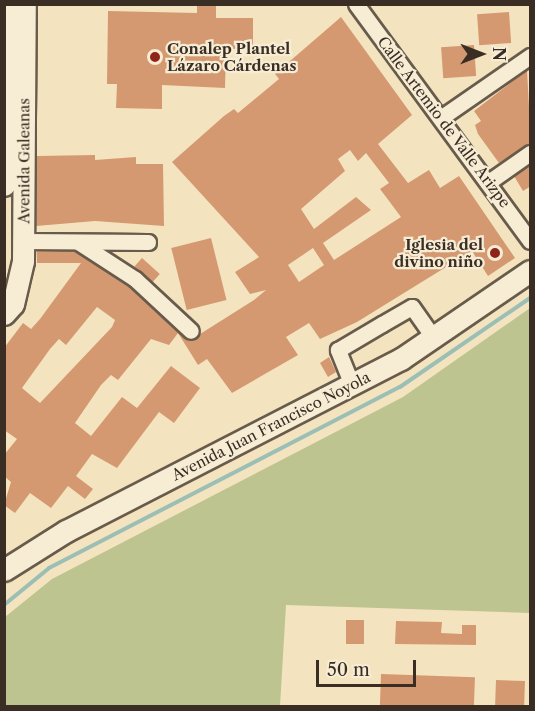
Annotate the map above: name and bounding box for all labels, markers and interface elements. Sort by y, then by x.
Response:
north arrow [451,24,511,84]
street label: Calle Artemio de Valle Arizpe [373,32,515,212]
place label: Conalep Plantel Lázaro Cárdenas [167,39,296,74]
text: N [489,47,509,61]
marker: Conalep Plantel Lázaro Cárdenas [148,50,162,64]
street label: Avenida Galeanas [15,98,33,224]
place label: Iglesia del divino niño [394,235,483,270]
marker: Iglesia del divino niño [488,246,502,260]
street label: Avenida Juan Francisco Noyola [169,368,373,484]
scale bar [319,648,420,686]
text: 50 m [327,659,370,681]

